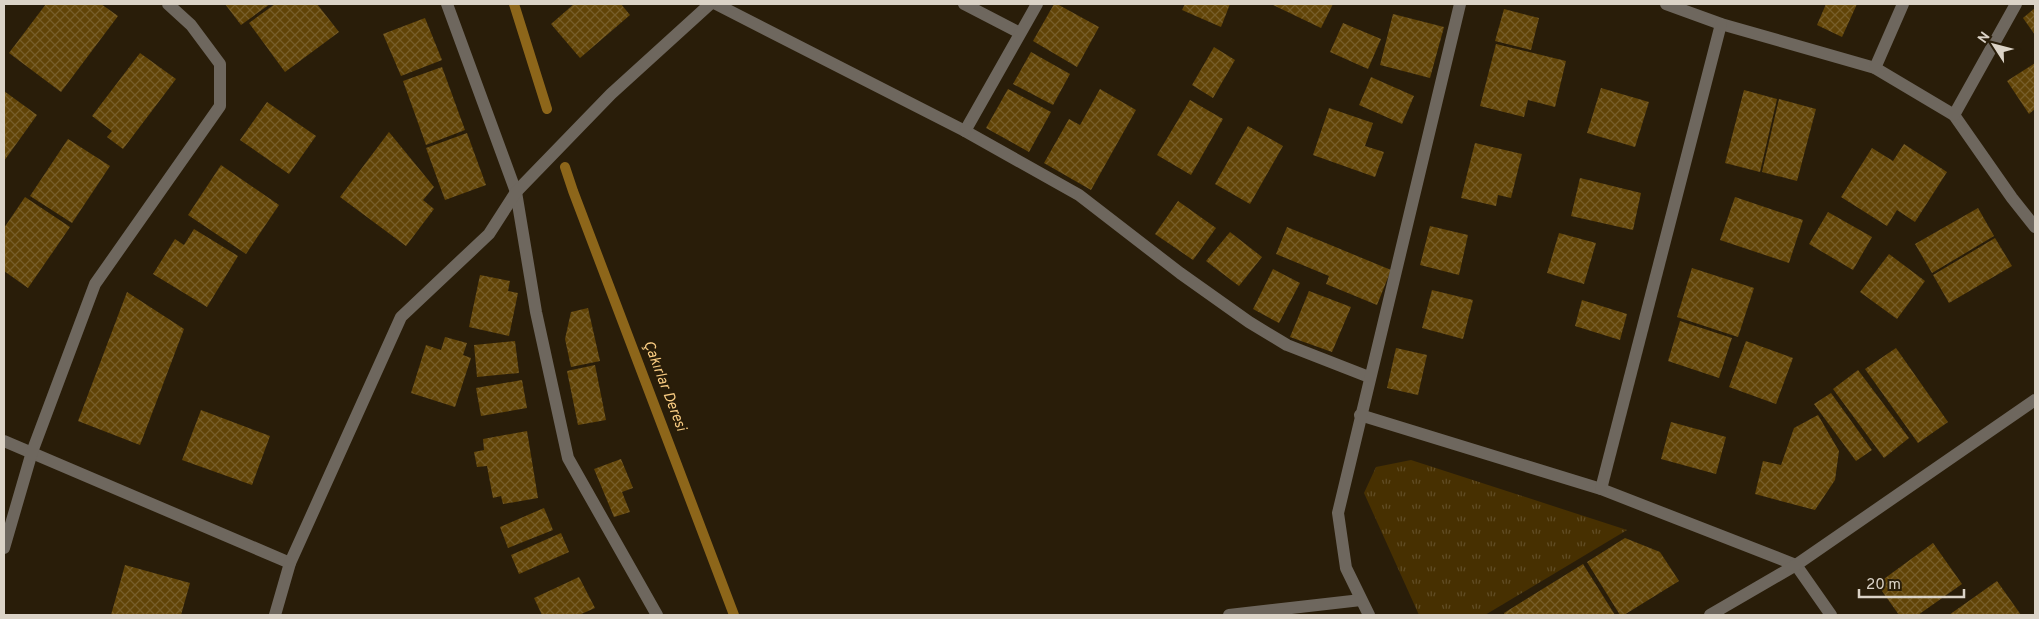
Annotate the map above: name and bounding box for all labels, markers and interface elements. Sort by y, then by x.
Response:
north arrow [1969,20,2019,70]
text: N [1975,29,1995,47]
water label: Çakırlar Deresi [638,338,690,435]
scale bar [1859,566,1964,598]
text: 20 m [1866,576,1901,595]

